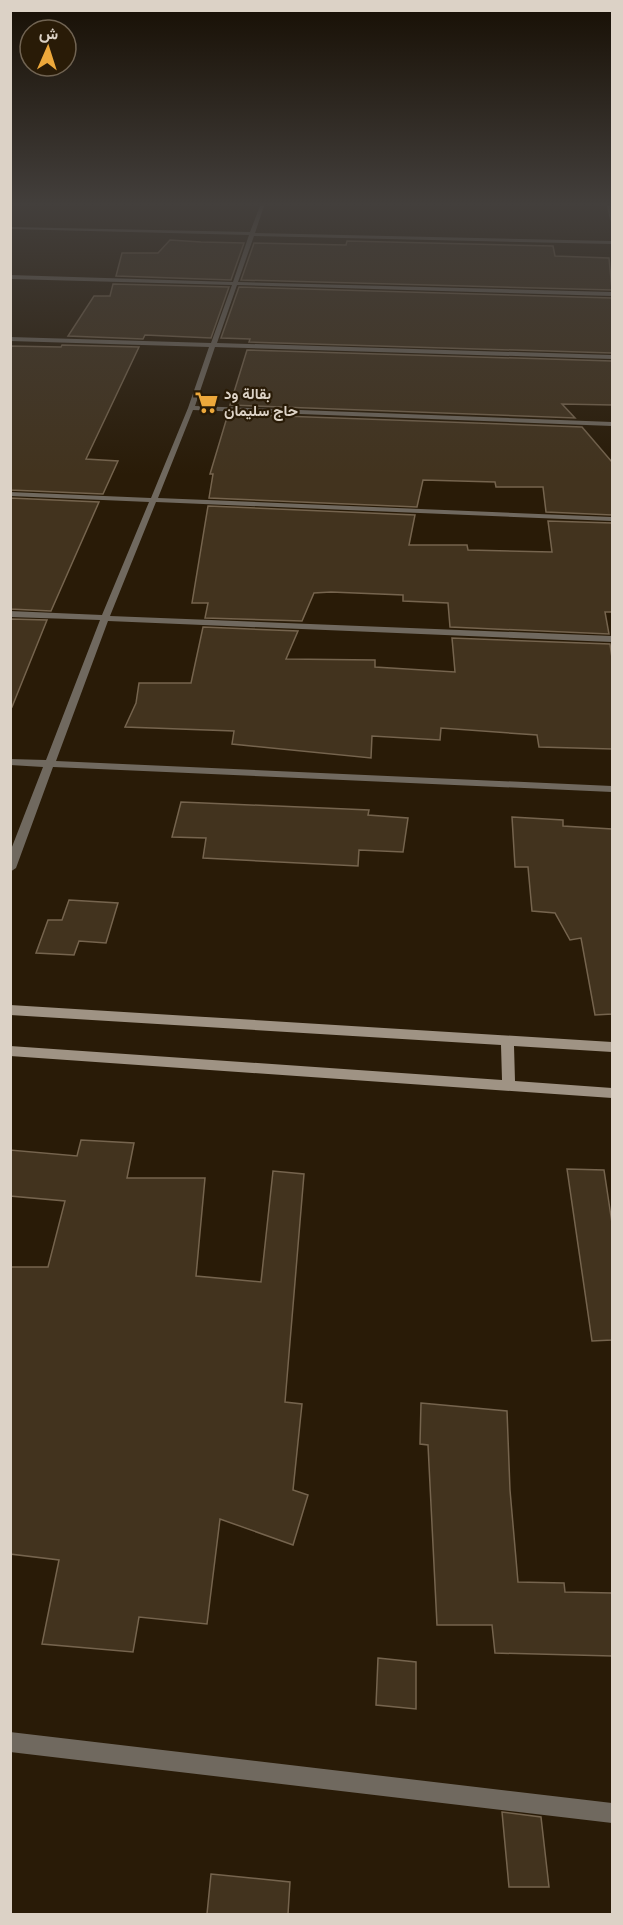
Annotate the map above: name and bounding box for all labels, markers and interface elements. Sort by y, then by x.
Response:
north arrow [18,18,78,78]
text: ش [39,22,59,45]
place label: بقالة ود حاج سليمان [224,383,298,421]
supermarket icon: بقالة ود حاج سليمان [193,389,219,415]

